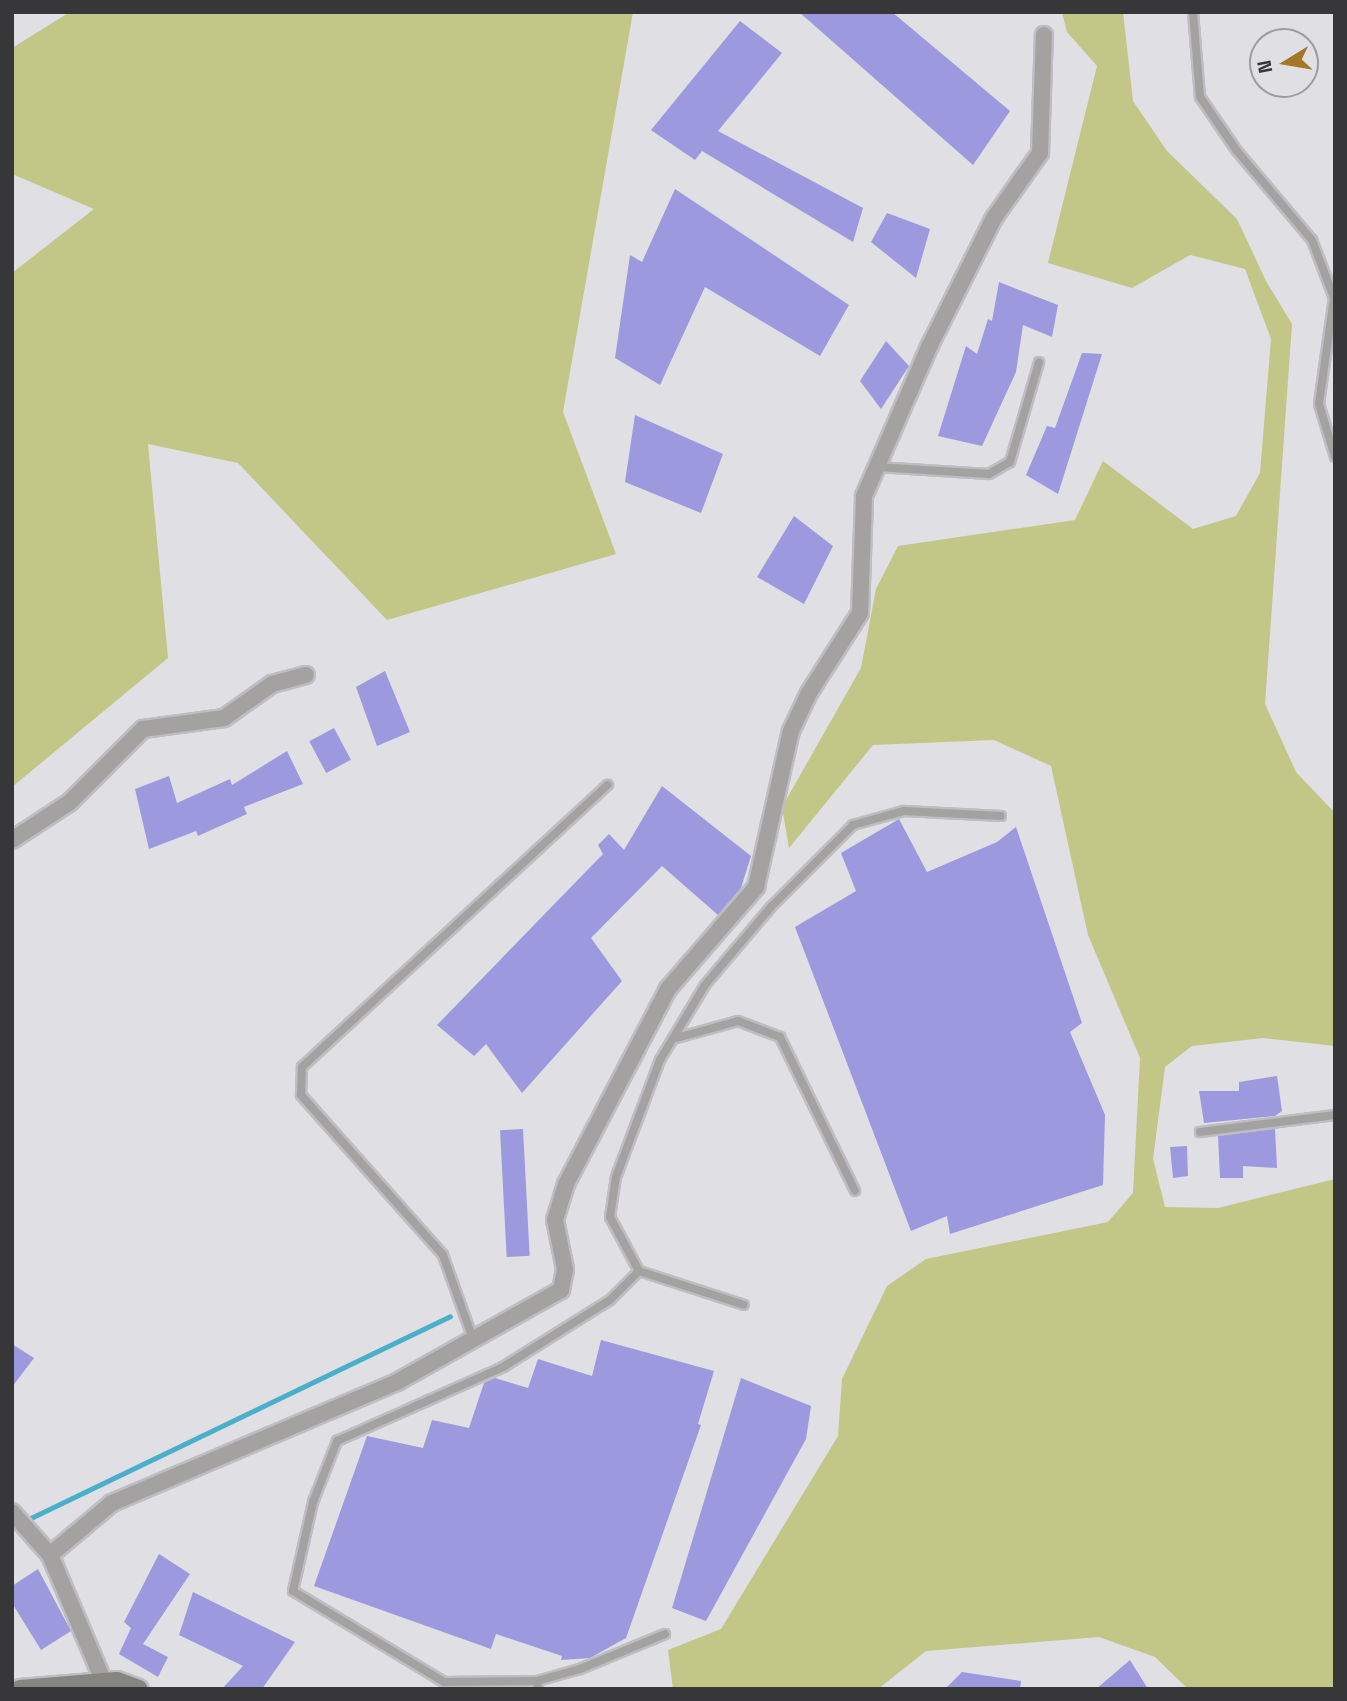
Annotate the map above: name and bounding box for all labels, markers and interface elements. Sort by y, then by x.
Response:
north arrow [1249,28,1319,98]
text: N [1251,58,1278,75]

